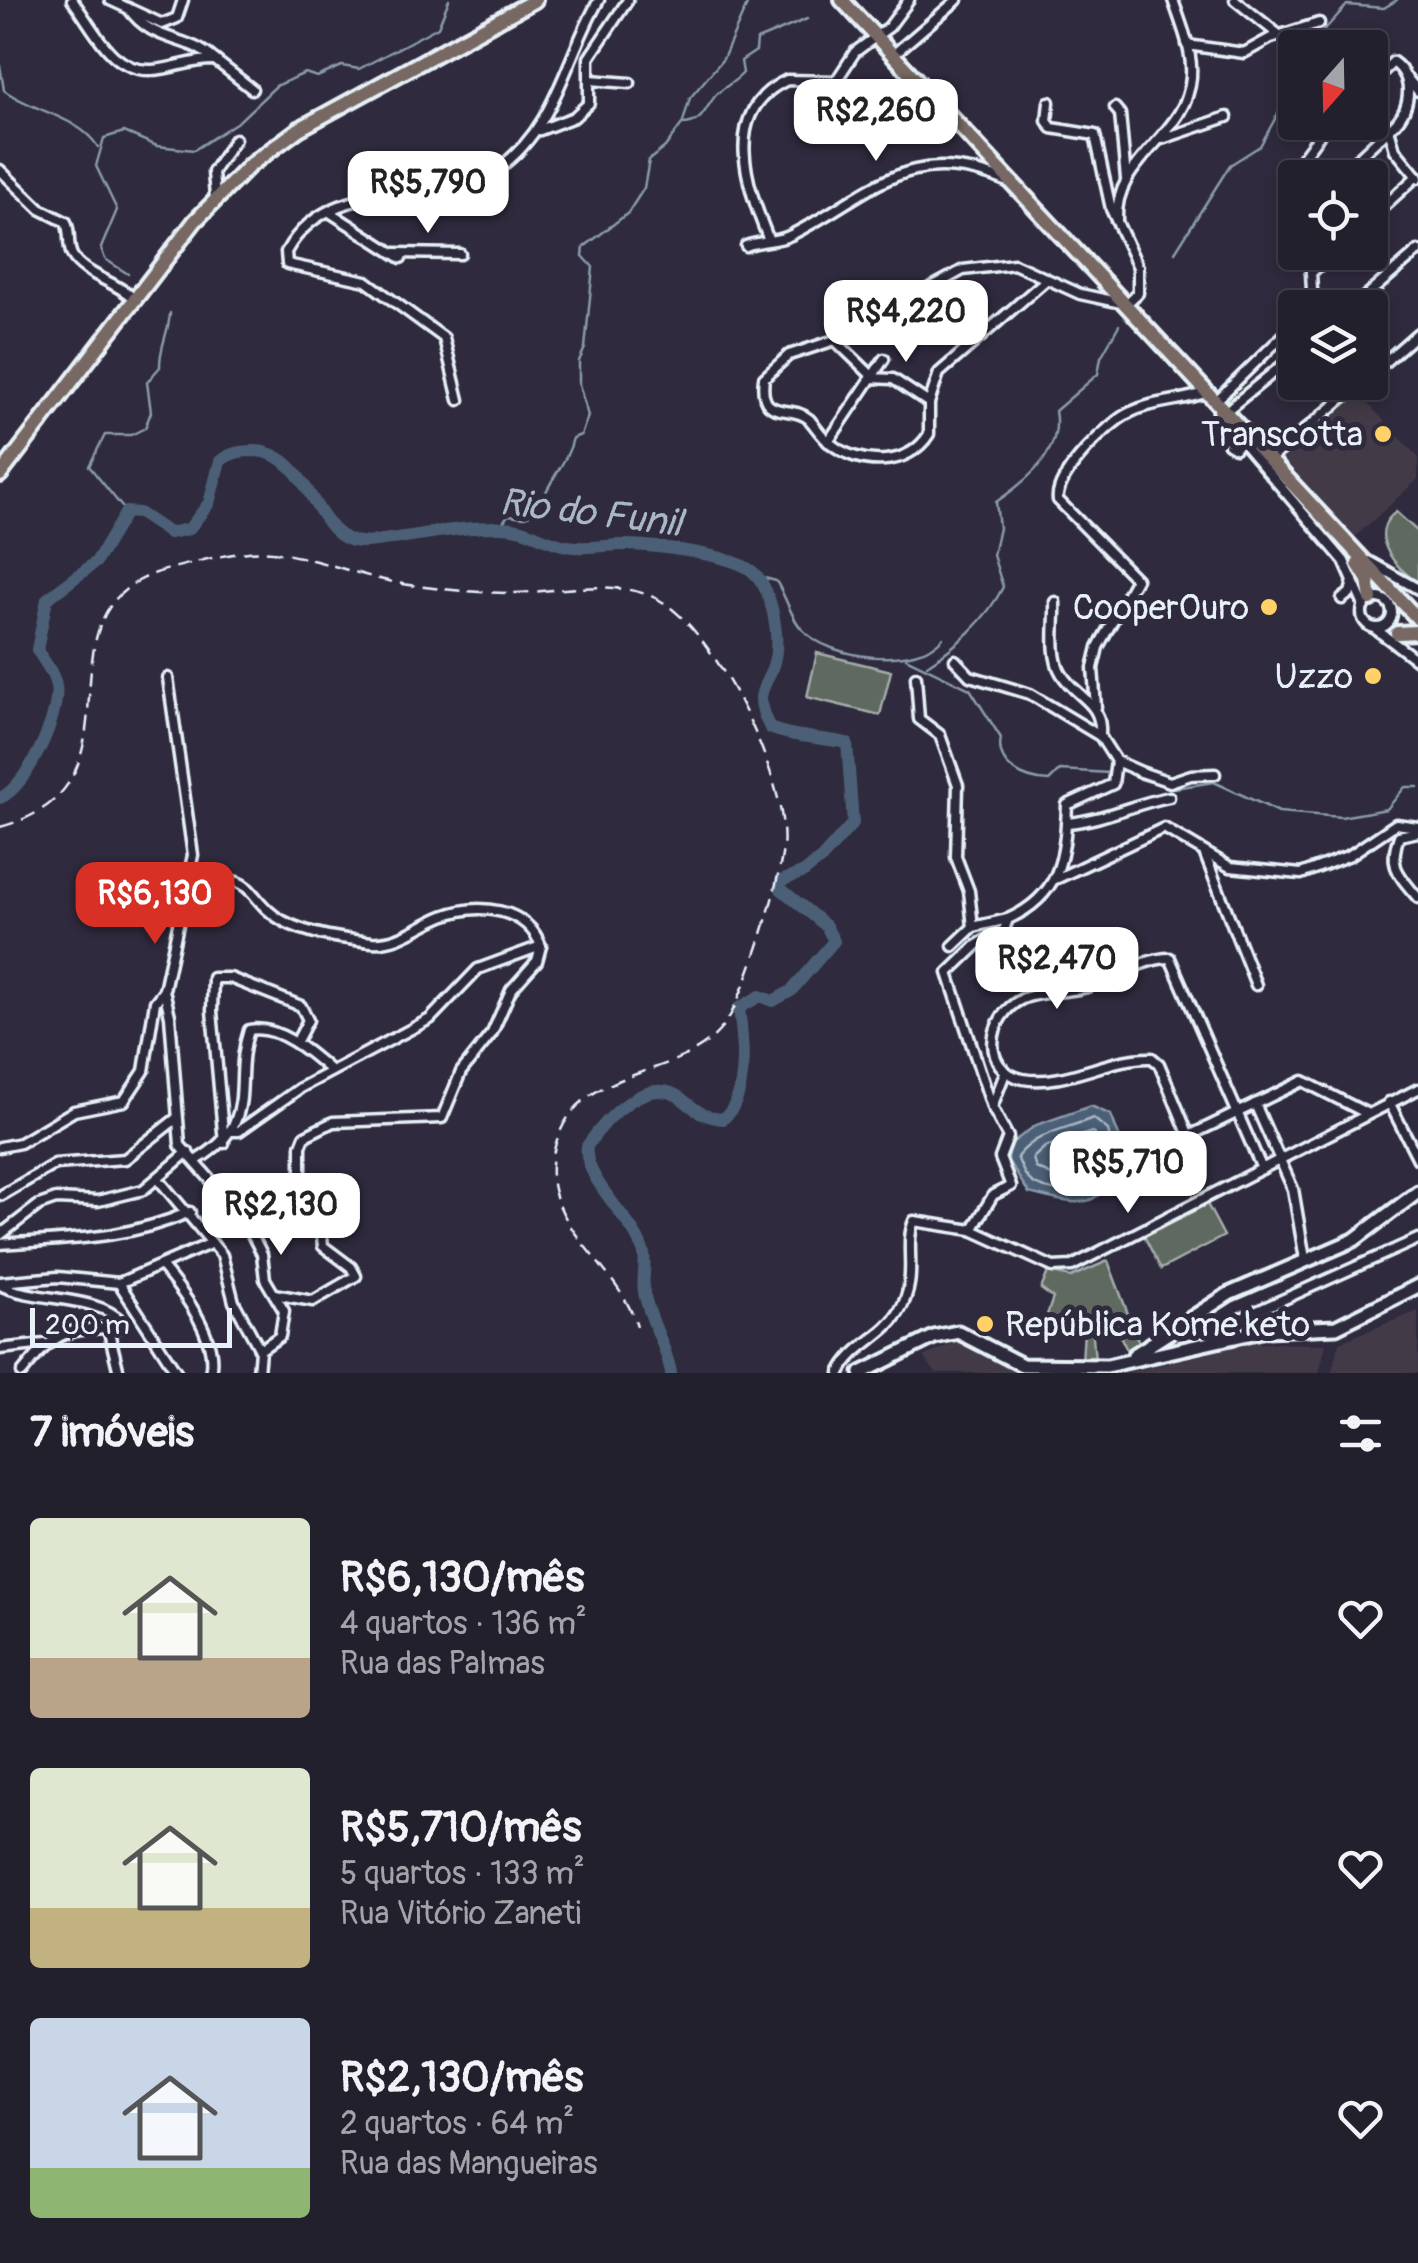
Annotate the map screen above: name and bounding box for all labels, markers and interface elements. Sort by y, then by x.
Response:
north arrow [1278,30,1388,140]
map controls [1278,30,1388,400]
pin: R$2,260 [784,79,968,164]
text: R$2,260 [816,91,936,131]
pin: R$5,790 [336,151,520,236]
button: locate [1278,160,1388,270]
text: R$5,790 [370,163,486,203]
pin: R$4,220 [814,280,998,365]
button: layers [1278,290,1388,400]
text: R$4,220 [846,292,966,332]
place label: Transcotta [1201,413,1363,457]
marker: Transcotta [1372,423,1394,445]
water label: Rio do Funil [497,478,689,548]
place label: CooperOuro [1073,586,1249,630]
marker: CooperOuro [1258,596,1280,618]
place label: Uzzo [1275,655,1353,699]
marker: Uzzo [1362,665,1384,687]
pin: R$6,130 [63,862,247,947]
text: R$6,130 [98,874,212,914]
pin: R$2,470 [965,927,1149,1012]
text: R$2,470 [997,939,1117,979]
pin: R$5,710 [1036,1131,1220,1216]
text: R$5,710 [1072,1143,1184,1183]
pin: R$2,130 [189,1173,373,1258]
text: R$2,130 [224,1185,338,1225]
scale bar [30,1303,232,1348]
place label: República Kome keto [1005,1303,1310,1347]
text: 200 m [45,1308,130,1343]
marker: República Kome keto [974,1313,996,1335]
icon: filters [1333,1406,1388,1461]
text: 7 imóveis [30,1407,194,1459]
text: R$6,130/mês [340,1552,584,1604]
icon: home [110,1558,230,1678]
icon: heart [1333,1591,1388,1646]
text: 4 quartos · 136 m² [340,1604,587,1644]
text: Rua das Palmas [340,1644,545,1684]
text: R$5,710/mês [340,1802,581,1854]
icon: home [110,1808,230,1928]
icon: heart [1333,1841,1388,1896]
text: 5 quartos · 133 m² [340,1854,585,1894]
text: Rua Vitório Zaneti [340,1894,581,1934]
text: R$2,130/mês [340,2052,583,2104]
icon: home [110,2058,230,2178]
icon: heart [1333,2091,1388,2146]
text: 2 quartos · 64 m² [340,2104,574,2144]
text: Rua das Mangueiras [340,2144,598,2184]

